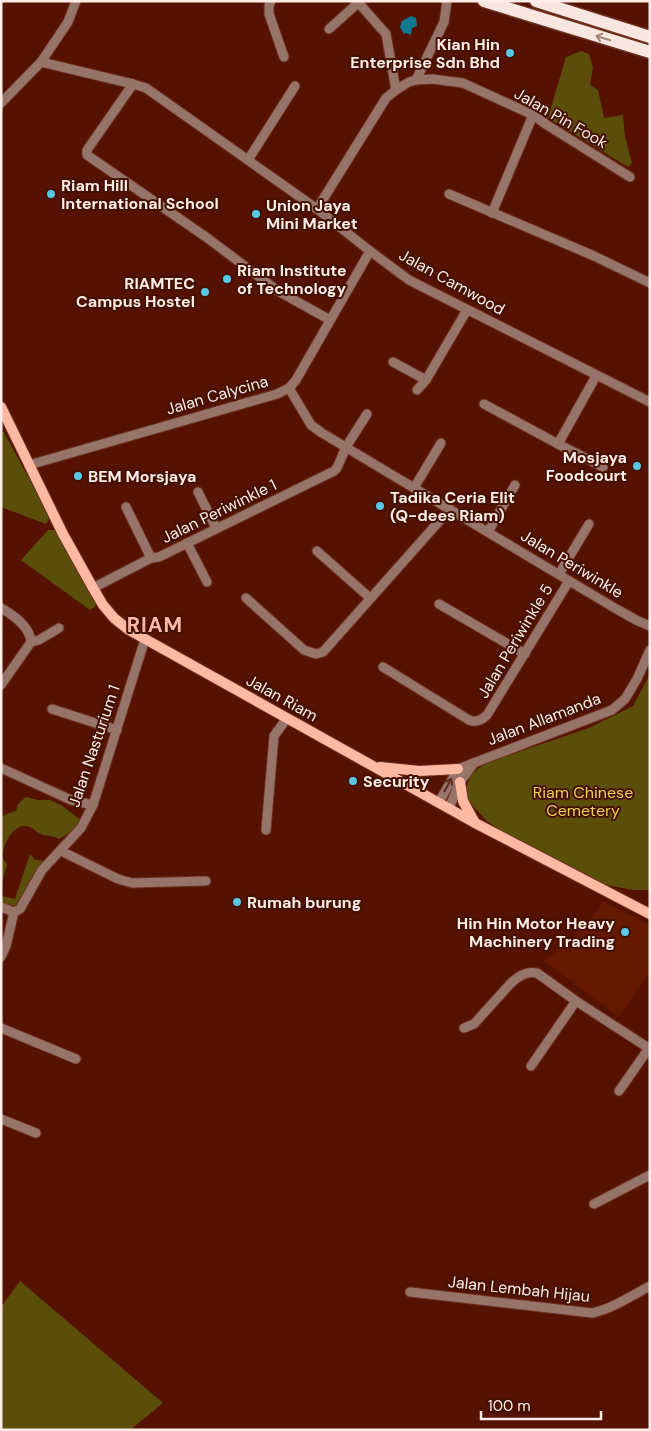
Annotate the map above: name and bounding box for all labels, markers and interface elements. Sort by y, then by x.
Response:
one-way arrow [595,33,611,43]
place label: Kian Hin Enterprise Sdn Bhd [350,34,500,73]
marker: Kian Hin Enterprise Sdn Bhd [504,47,516,59]
street label: Jalan Pin Fook [511,83,611,153]
place label: Riam Hill International School [61,175,219,214]
marker: Riam Hill International School [45,188,57,200]
place label: Union Jaya Mini Market [266,195,358,234]
marker: Union Jaya Mini Market [250,208,262,220]
street label: Jalan Camwood [395,244,509,320]
place label: Riam Institute of Technology [237,260,347,299]
place label: RIAMTEC Campus Hostel [76,273,195,312]
marker: Riam Institute of Technology [221,273,233,285]
marker: RIAMTEC Campus Hostel [199,286,211,298]
street label: Jalan Calycina [164,370,270,420]
place label: Mosjaya Foodcourt [546,447,627,486]
marker: Mosjaya Foodcourt [631,460,643,472]
place label: BEM Morsjaya [88,466,196,487]
marker: BEM Morsjaya [72,470,84,482]
street label: Jalan Periwinkle 1 [158,474,280,548]
place label: Tadika Ceria Elit (Q-dees Riam) [390,487,515,526]
marker: Tadika Ceria Elit (Q-dees Riam) [374,500,386,512]
street label: Jalan Periwinkle [517,525,627,603]
street label: Jalan Periwinkle 5 [473,580,557,702]
district label: RIAM [127,611,183,639]
street label: Jalan Riam [242,670,322,726]
street label: Jalan Nasturium 1 [63,682,125,810]
street label: Jalan Allamanda [484,688,604,750]
place label: Security [363,771,430,792]
marker: Security [347,775,359,787]
one-way arrow [443,778,453,793]
park label: Riam Chinese Cemetery [533,782,633,821]
place label: Rumah burung [247,892,361,913]
marker: Rumah burung [231,896,243,908]
place label: Hin Hin Motor Heavy Machinery Trading [457,913,615,952]
marker: Hin Hin Motor Heavy Machinery Trading [619,926,631,938]
street label: Jalan Lembah Hijau [447,1271,591,1307]
scale bar [481,1388,601,1420]
text: 100 m [488,1396,531,1416]

